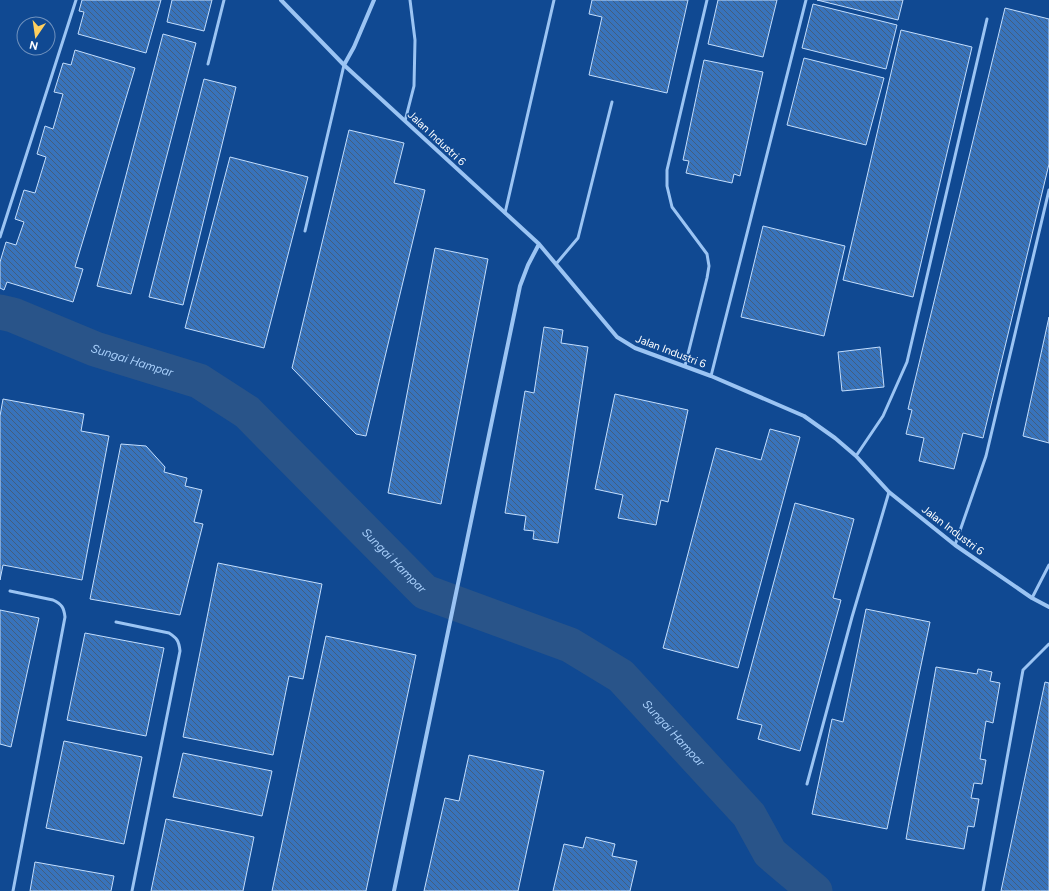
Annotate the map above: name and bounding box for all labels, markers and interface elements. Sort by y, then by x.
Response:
north arrow [16,16,56,56]
text: N [28,38,39,53]
street label: Jalan Industri 6 [405,108,468,168]
street label: Jalan Industri 6 [634,332,708,371]
water label: Sungai Hampar [89,341,176,380]
street label: Jalan Industri 6 [919,503,986,558]
water label: Sungai Hampar [359,525,429,596]
water label: Sungai Hampar [640,697,708,770]

